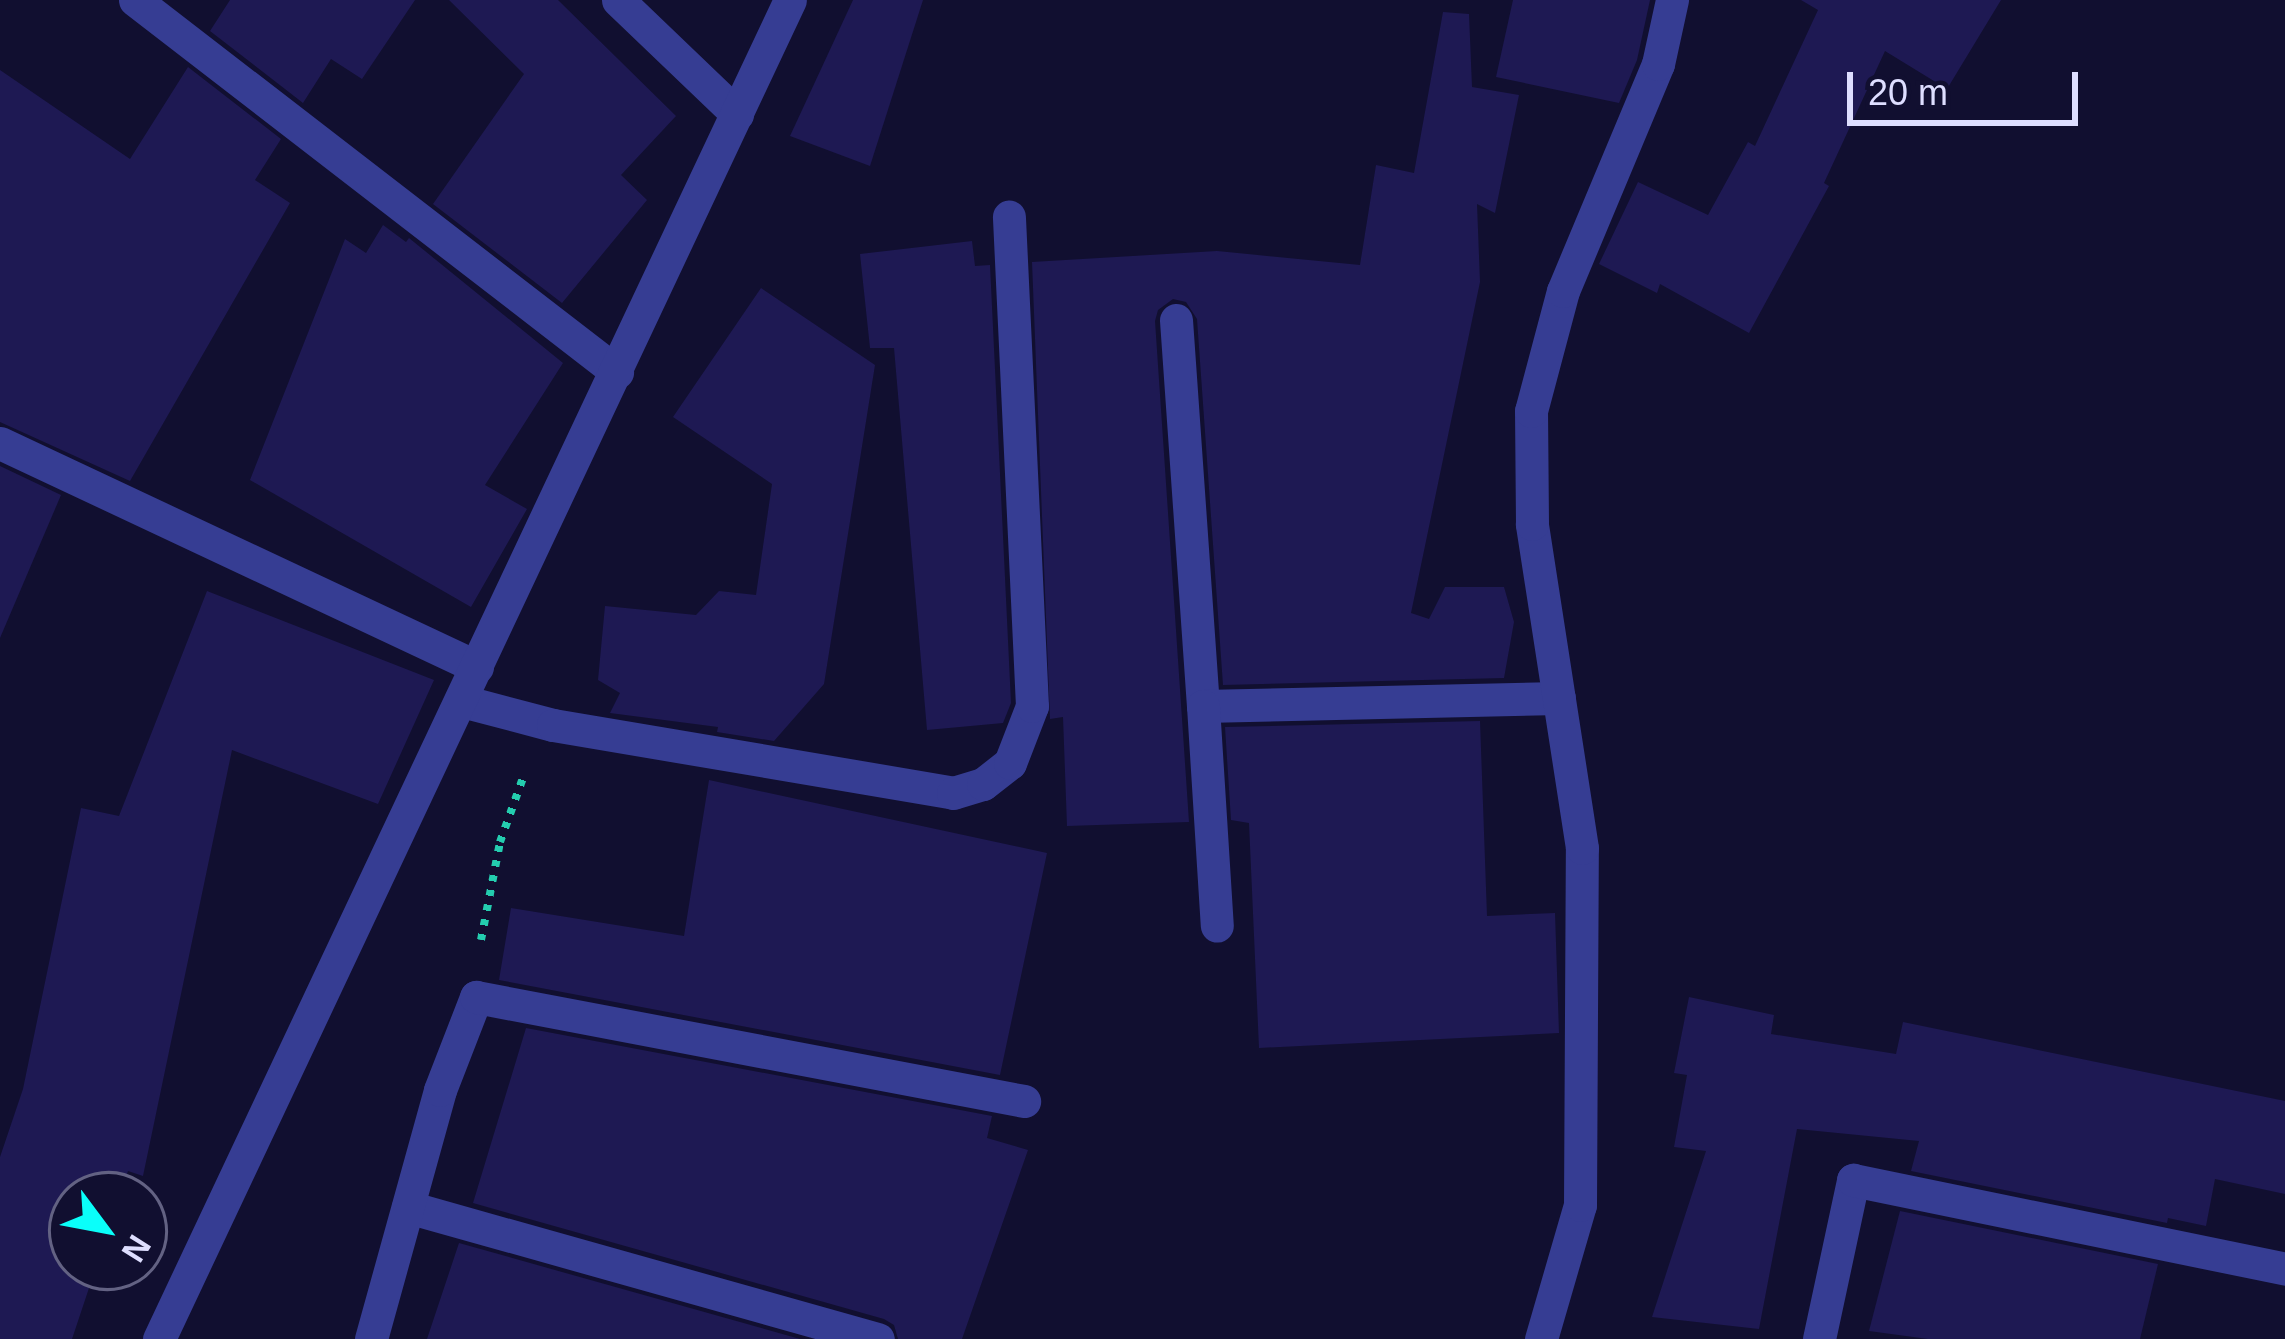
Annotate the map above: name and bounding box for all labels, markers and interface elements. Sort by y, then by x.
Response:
scale bar [1853,48,2084,122]
text: 20 m [1868,72,1948,113]
north arrow [48,1171,168,1291]
text: N [114,1229,158,1269]

